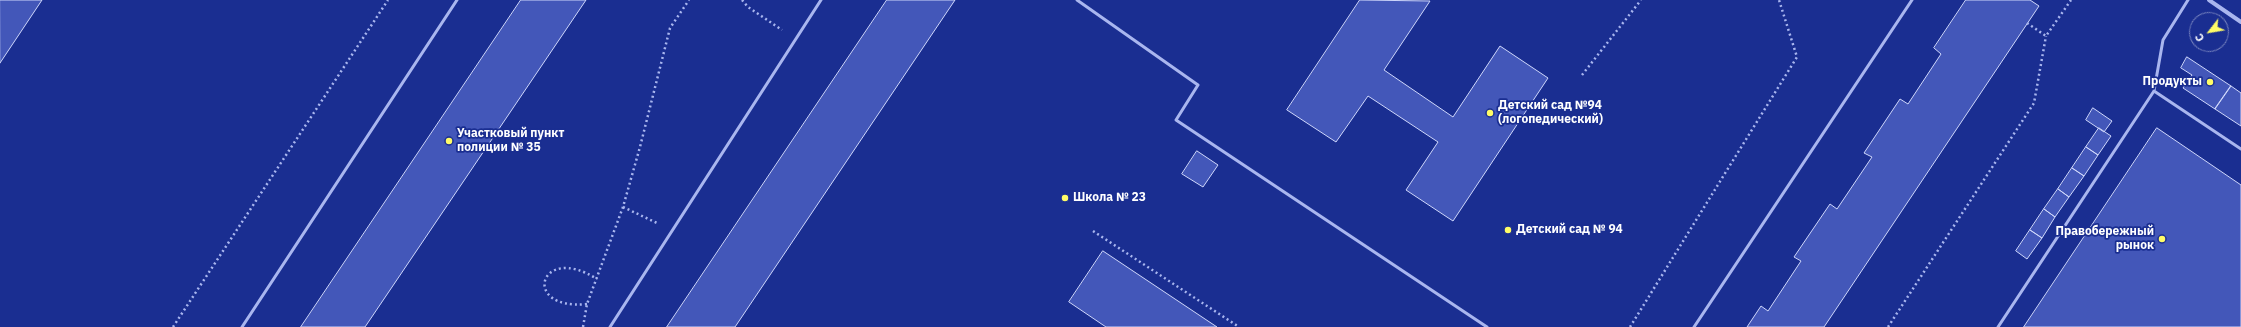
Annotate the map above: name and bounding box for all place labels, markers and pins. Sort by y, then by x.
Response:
place label: Продукты [2143,75,2202,89]
marker: Продукты [2205,77,2215,87]
place label: Детский сад №94 (логопедический) [1498,99,1603,127]
marker: Детский сад №94 (логопедический) [1485,108,1495,118]
place label: Участковый пункт полиции № 35 [457,127,564,155]
marker: Участковый пункт полиции № 35 [444,136,454,146]
place label: Школа № 23 [1073,191,1146,205]
marker: Школа № 23 [1060,193,1070,203]
place label: Детский сад № 94 [1516,223,1623,237]
marker: Детский сад № 94 [1503,225,1513,235]
place label: Правобережный рынок [2055,225,2154,253]
marker: Правобережный рынок [2157,234,2167,244]

